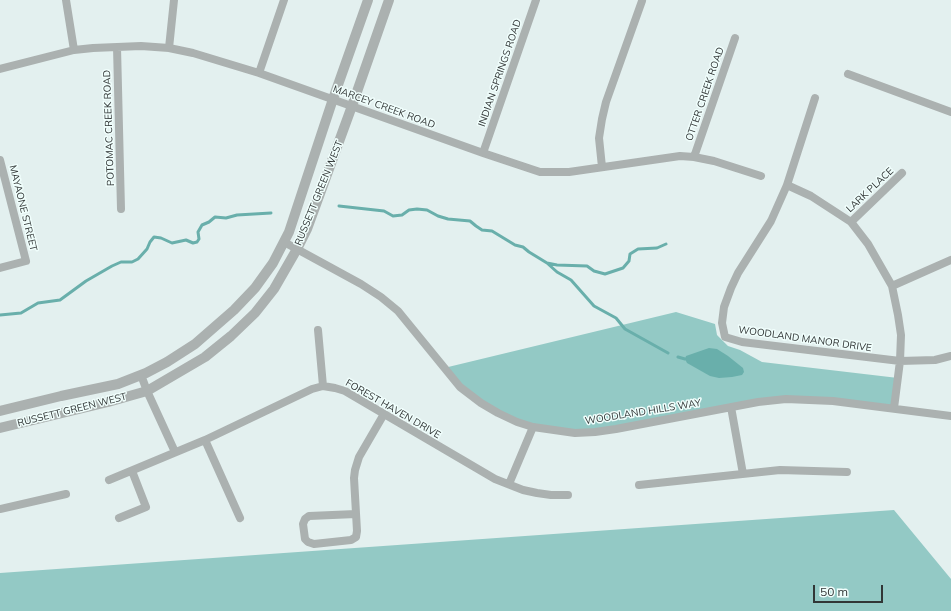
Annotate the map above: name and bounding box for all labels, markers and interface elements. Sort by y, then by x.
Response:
street label: INDIAN SPRINGS ROAD [476,18,524,128]
street label: OTTER CREEK ROAD [683,45,727,143]
street label: POTOMAC CREEK ROAD [101,70,117,186]
street label: MARCEY CREEK ROAD [331,83,437,131]
street label: RUSSETT GREEN WEST [292,139,346,247]
street label: MAYAONE STREET [6,164,40,252]
street label: LARK PLACE [844,165,896,215]
street label: WOODLAND MANOR DRIVE [738,324,872,354]
street label: FOREST HAVEN DRIVE [343,377,443,441]
street label: RUSSETT GREEN WEST [16,391,128,429]
street label: WOODLAND HILLS WAY [584,397,702,427]
scale bar [815,577,885,603]
text: 50 m [820,584,848,599]

